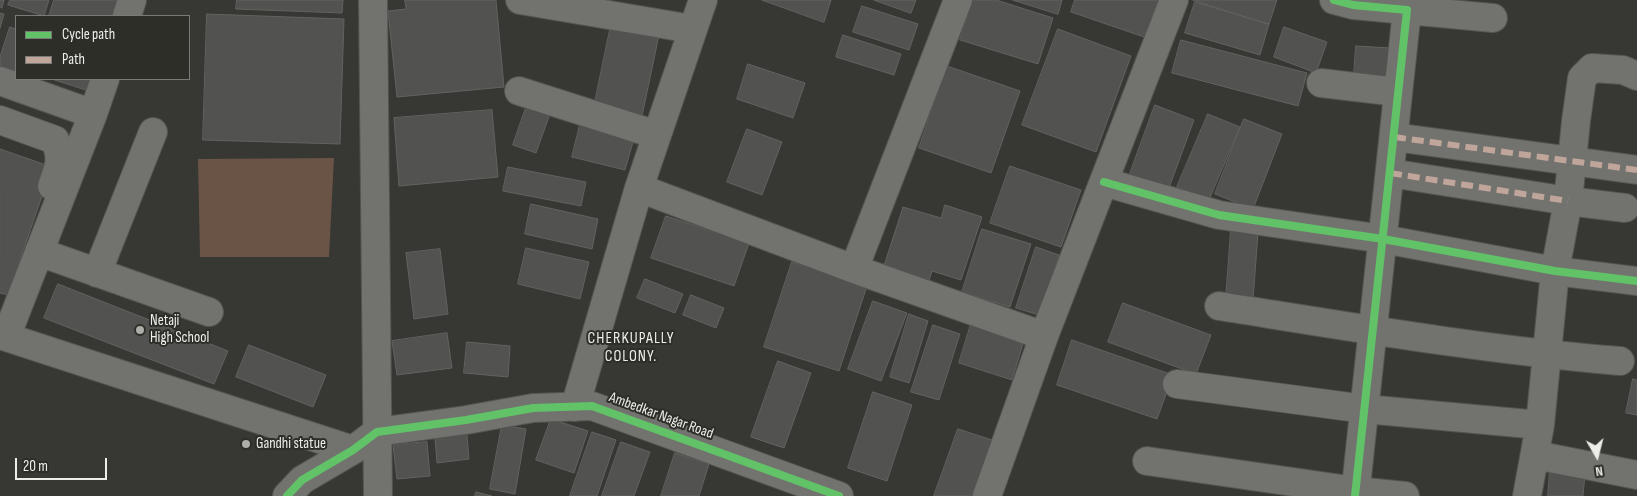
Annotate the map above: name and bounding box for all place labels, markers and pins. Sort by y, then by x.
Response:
place label: Netaji High School [150,312,209,347]
marker: Netaji High School [134,324,146,336]
place label: Gandhi statue [256,435,326,453]
marker: Gandhi statue [240,438,252,450]

